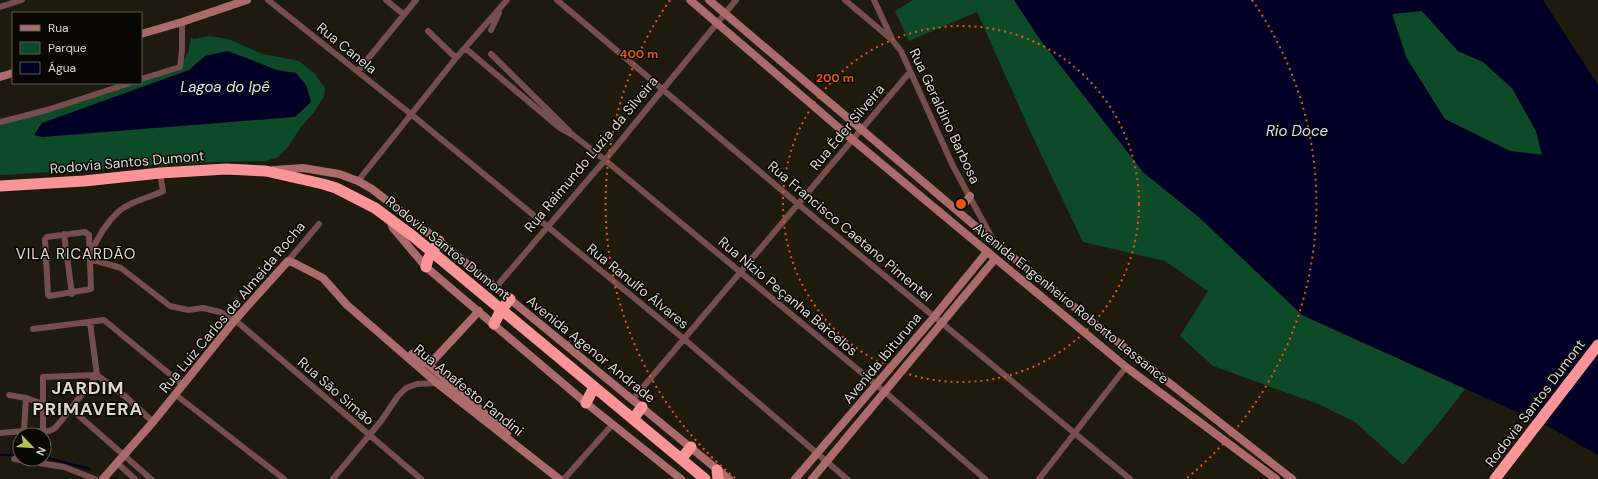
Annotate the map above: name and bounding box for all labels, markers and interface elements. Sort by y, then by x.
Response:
legend [12,12,142,84]
street label: Rua Canela [313,18,381,78]
text: Rua [48,20,69,36]
text: Parque [48,40,87,56]
street label: Rua Geraldino Barbosa [906,45,984,187]
text: 400 m [620,46,658,62]
text: Água [48,60,76,76]
text: 200 m [816,70,854,86]
street label: Rua Raimundo Luzia da Silveira [520,72,662,236]
water label: Lagoa do Ipê [180,77,270,97]
street label: Rua Éder Silveira [806,80,888,174]
water label: Rio Doce [1266,121,1329,141]
street label: Rodovia Santos Dumont [49,146,205,178]
street label: Rua Francisco Caetano Pimentel [764,157,936,305]
street label: Rodovia Santos Dumont [382,192,514,304]
centre of rings [954,197,968,211]
street label: Rua Luiz Carlos de Almeida Rocha [155,218,309,396]
street label: Avenida Engenheiro Roberto Lassance [969,218,1173,388]
street label: Rua Nízio Peçanha Barcelos [715,232,861,360]
street label: Rua Ranulfo Álvares [583,239,693,333]
district label: VILA RICARDÃO [16,244,136,264]
street label: Avenida Agenor Andrade [523,291,659,407]
street label: Avenida Ibituruna [839,309,925,407]
street label: Rodovia Santos Dumont [1481,336,1589,470]
street label: Rua Anafesto Pandini [410,340,528,440]
street label: Rua São Simão [294,353,378,429]
district label: JARDIM PRIMAVERA [33,376,143,421]
north arrow [12,427,52,467]
text: N [33,445,49,458]

